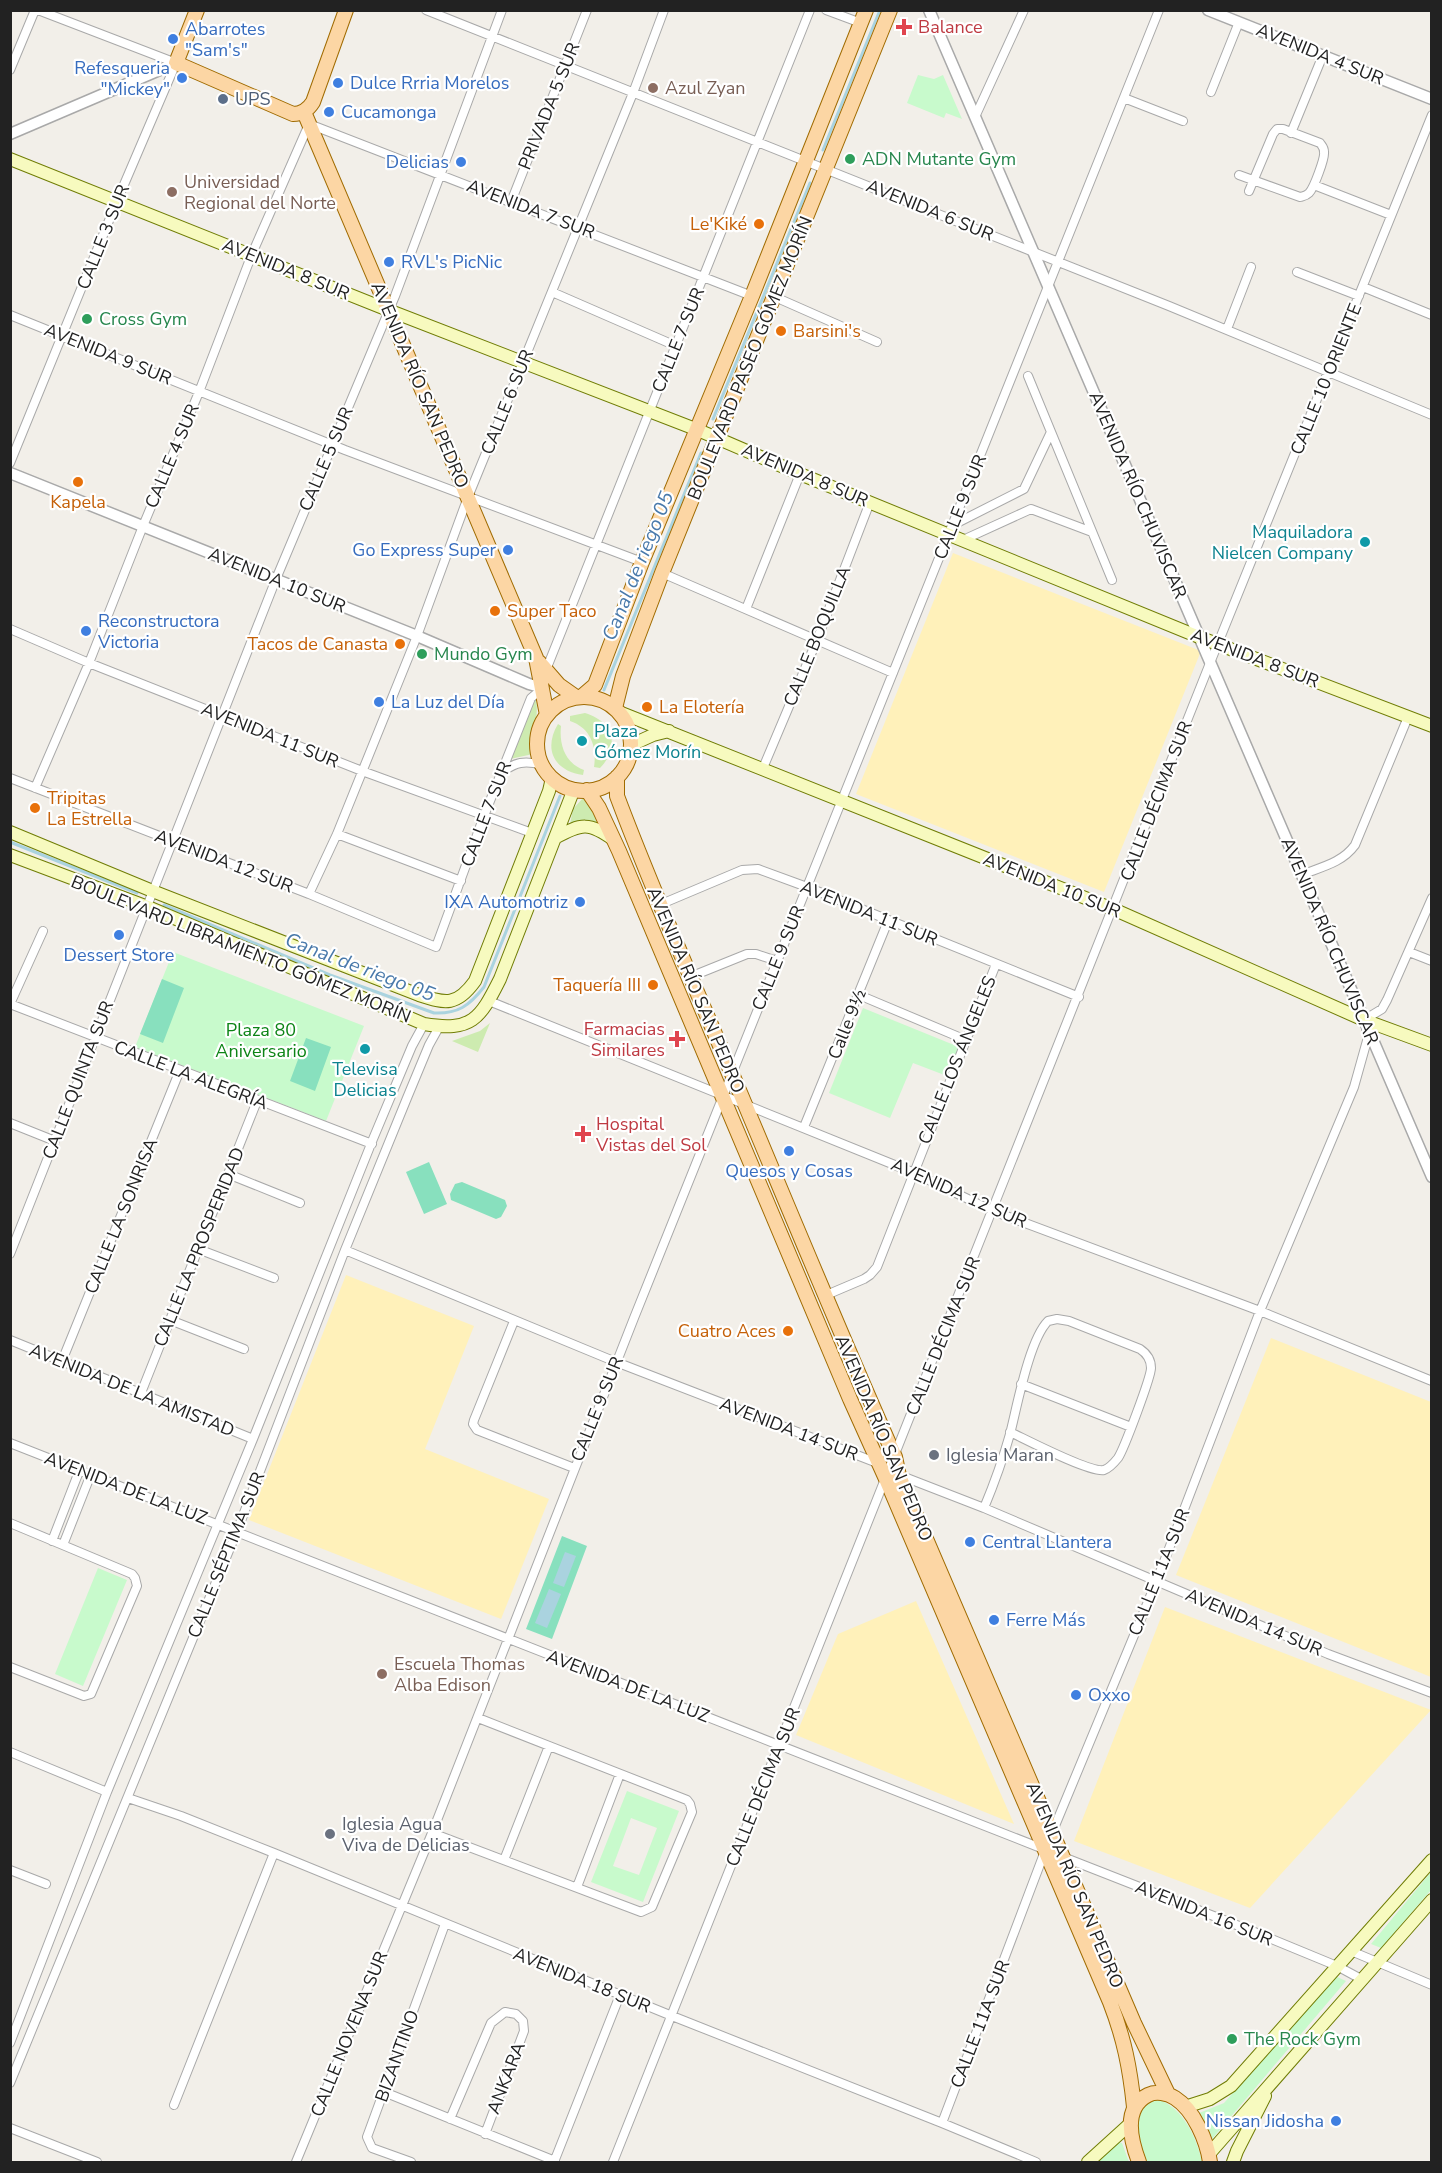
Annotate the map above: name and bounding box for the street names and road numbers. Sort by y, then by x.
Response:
street label: AVENIDA 4 SUR [1253,17,1387,91]
street label: PRIVADA 5 SUR [513,39,585,173]
street label: AVENIDA 6 SUR [863,173,997,247]
street label: AVENIDA 7 SUR [463,174,599,244]
street label: CALLE 3 SUR [71,181,135,293]
street label: BOULEVARD PASEO GÓMEZ MORÍN [682,213,818,503]
street label: AVENIDA 8 SUR [219,232,353,306]
street label: AVENIDA RÍO SAN PEDRO [366,278,474,492]
street label: CALLE 7 SUR [646,284,710,396]
street label: CALLE 10 ORIENTE [1285,300,1367,458]
street label: AVENIDA 9 SUR [41,317,175,391]
street label: CALLE 6 SUR [475,346,539,458]
street label: AVENIDA RÍO CHUVISCAR [1083,388,1193,602]
street label: CALLE 4 SUR [139,400,205,512]
street label: CALLE 5 SUR [293,403,359,515]
street label: AVENIDA 8 SUR [738,437,872,513]
street label: CALLE 9 SUR [928,451,992,563]
street label: AVENIDA 10 SUR [205,541,349,619]
street label: CALLE BOQUILLA [778,562,856,710]
street label: AVENIDA 8 SUR [1187,623,1323,693]
street label: AVENIDA 11 SUR [198,696,342,774]
street label: CALLE DÉCIMA SUR [1114,718,1198,884]
street label: CALLE 7 SUR [455,758,517,870]
street label: AVENIDA 12 SUR [151,824,297,898]
street label: AVENIDA RÍO CHUVISCAR [1275,834,1385,1048]
street label: AVENIDA 10 SUR [980,846,1124,924]
street label: BOULEVARD LIBRAMIENTO GÓMEZ MORÍN [67,870,415,1028]
street label: AVENIDA 11 SUR [797,874,941,952]
street label: AVENIDA RÍO SAN PEDRO [642,883,750,1097]
street label: CALLE 9 SUR [746,902,810,1014]
street label: CALLE LOS ÁNGELES [912,972,1002,1148]
street label: Calle 9½ [822,985,872,1063]
street label: CALLE QUINTA SUR [37,997,119,1163]
street label: CALLE LA ALEGRÍA [111,1035,271,1115]
street label: CALLE LA SONRISA [79,1135,163,1297]
street label: CALLE LA PROSPERIDAD [148,1144,250,1350]
street label: AVENIDA 12 SUR [887,1152,1031,1234]
street label: CALLE DÉCIMA SUR [900,1253,986,1419]
street label: AVENIDA RÍO SAN PEDRO [830,1331,938,1545]
street label: AVENIDA DE LA AMISTAD [26,1338,238,1442]
street label: CALLE 9 SUR [565,1353,629,1465]
street label: AVENIDA 14 SUR [716,1392,862,1466]
street label: AVENIDA DE LA LUZ [41,1446,211,1530]
street label: CALLE SÉPTIMA SUR [182,1468,270,1642]
street label: CALLE 11A SUR [1123,1505,1195,1639]
street label: AVENIDA 14 SUR [1182,1582,1326,1662]
street label: AVENIDA DE LA LUZ [543,1644,713,1728]
street label: CALLE DÉCIMA SUR [720,1704,806,1870]
street label: AVENIDA RÍO SAN PEDRO [1021,1778,1129,1992]
street label: AVENIDA 16 SUR [1132,1874,1276,1952]
street label: AVENIDA 18 SUR [510,1941,654,2019]
street label: CALLE NOVENA SUR [305,1948,393,2120]
street label: CALLE 11A SUR [945,1957,1015,2091]
street label: BIZANTINO [369,2007,425,2105]
street label: ANKARA [481,2039,531,2117]

